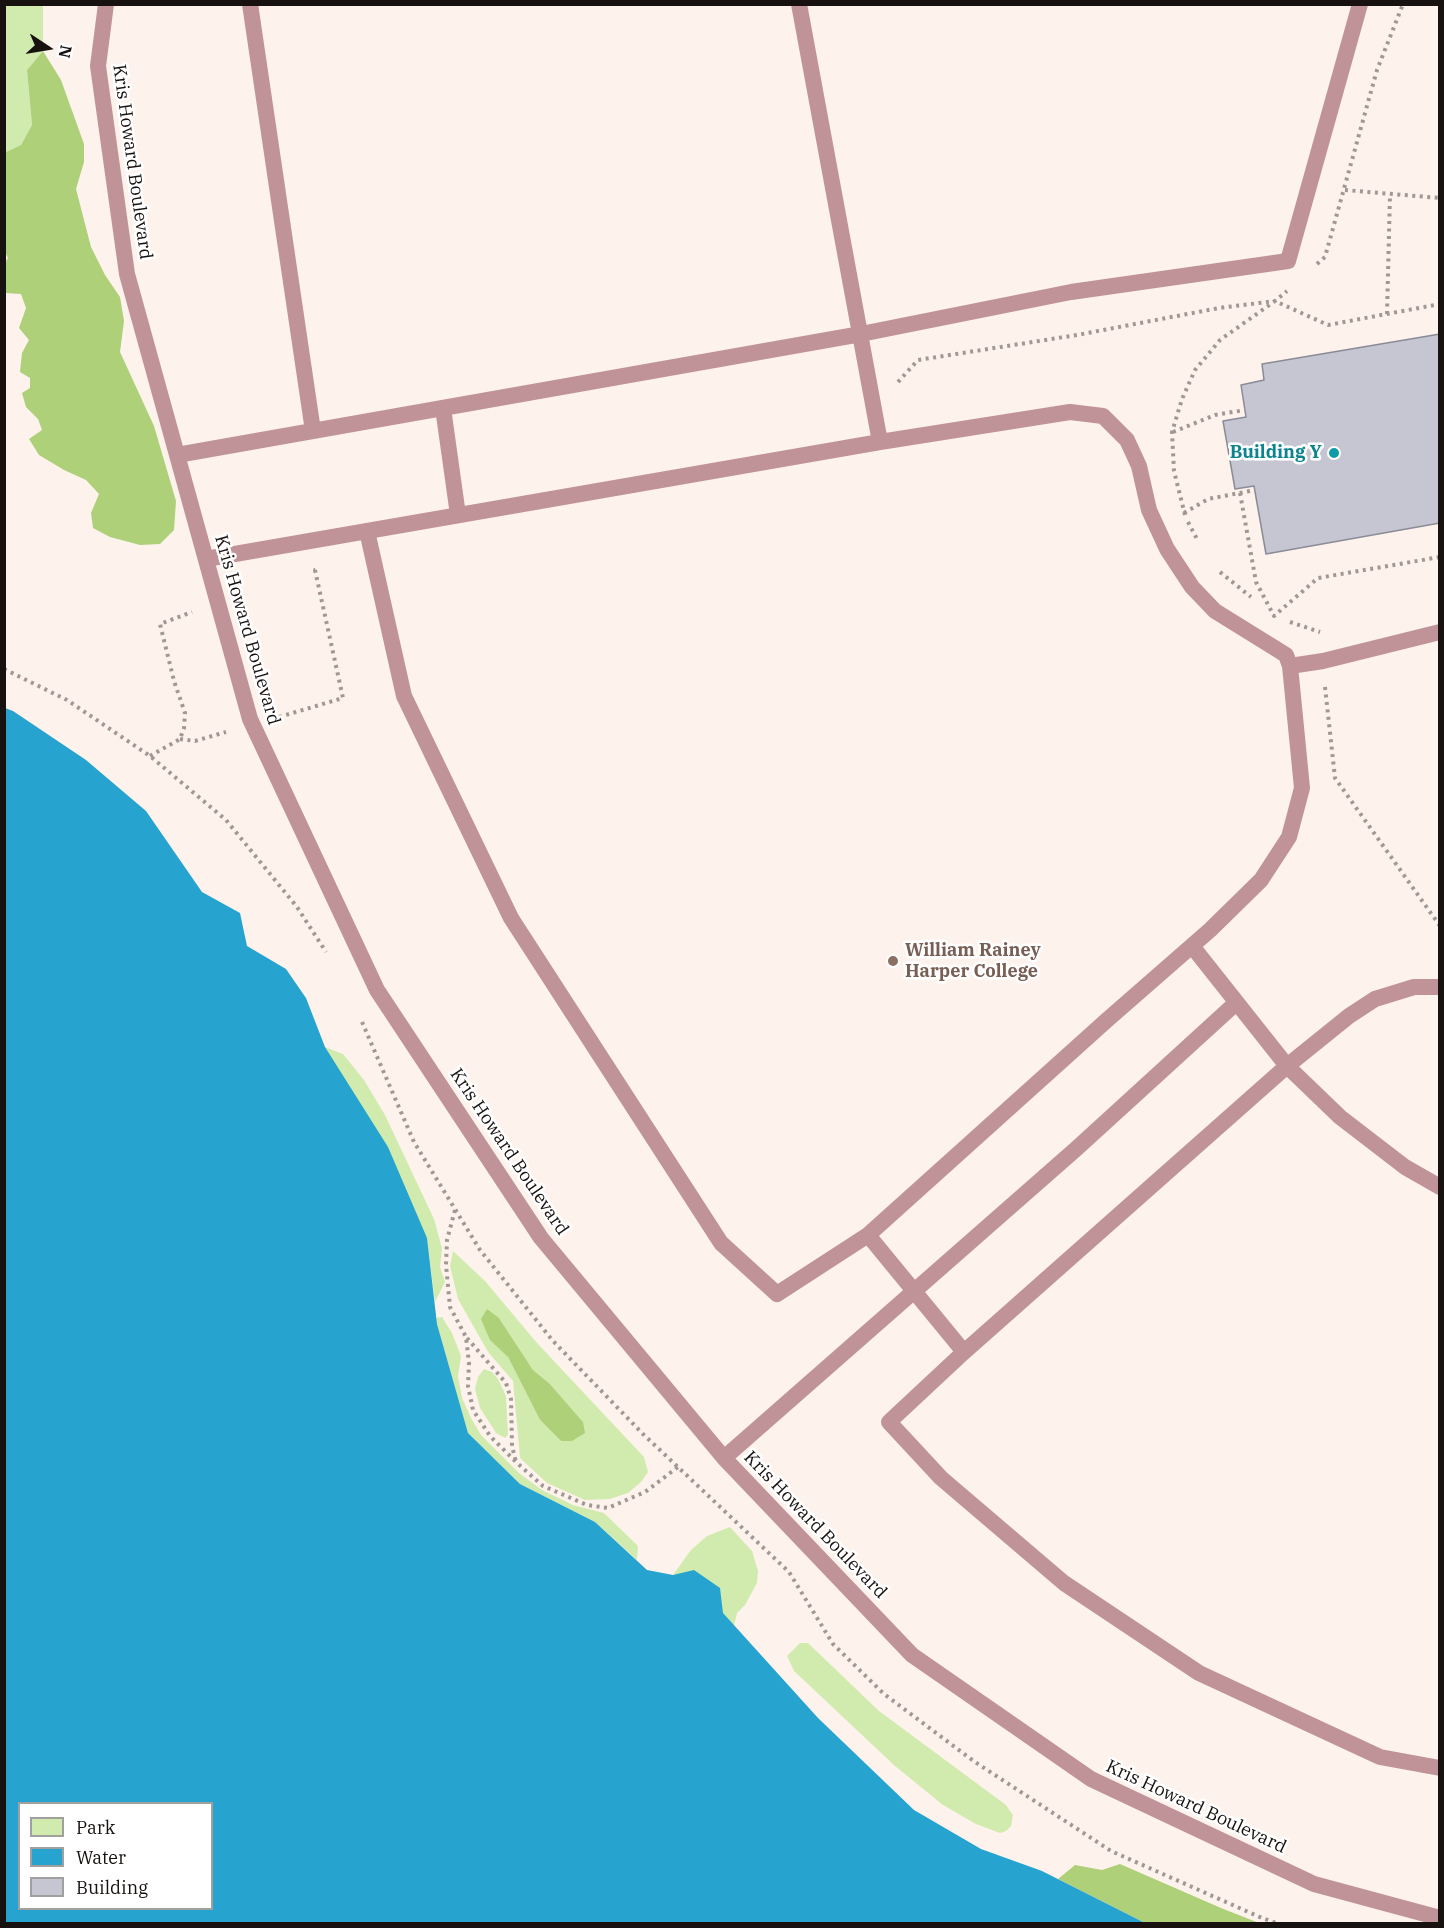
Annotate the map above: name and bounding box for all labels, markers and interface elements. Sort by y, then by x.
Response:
north arrow [18,18,78,78]
text: N [55,43,77,60]
street label: Kris Howard Boulevard [108,63,156,261]
place label: Building Y [1230,442,1322,464]
marker: Building Y [1327,446,1341,460]
street label: Kris Howard Boulevard [210,533,284,727]
place label: William Rainey Harper College [905,940,1041,982]
marker: William Rainey Harper College [886,954,900,968]
street label: Kris Howard Boulevard [445,1064,573,1240]
street label: Kris Howard Boulevard [739,1447,891,1603]
street label: Kris Howard Boulevard [1102,1756,1290,1858]
legend [18,1802,213,1910]
text: Park [76,1816,115,1839]
text: Water [76,1846,126,1869]
text: Building [76,1876,148,1899]

